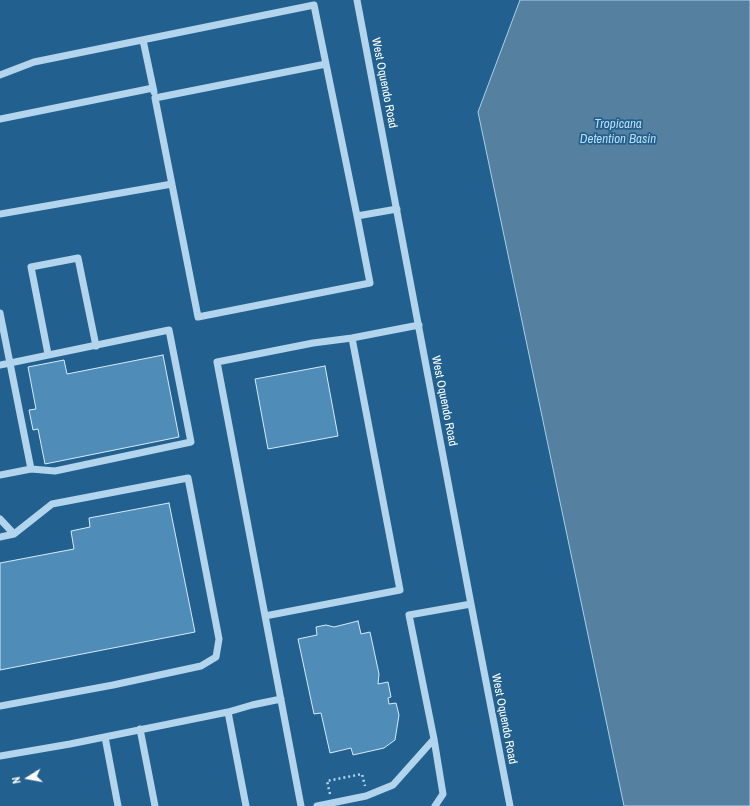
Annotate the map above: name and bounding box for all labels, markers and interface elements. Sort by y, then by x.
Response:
street label: West Oquendo Road [368,37,400,129]
water label: Tropicana Detention Basin [580,117,656,148]
street label: West Oquendo Road [428,355,460,447]
street label: West Oquendo Road [488,673,520,765]
north arrow [8,758,48,798]
text: N [9,776,24,785]

